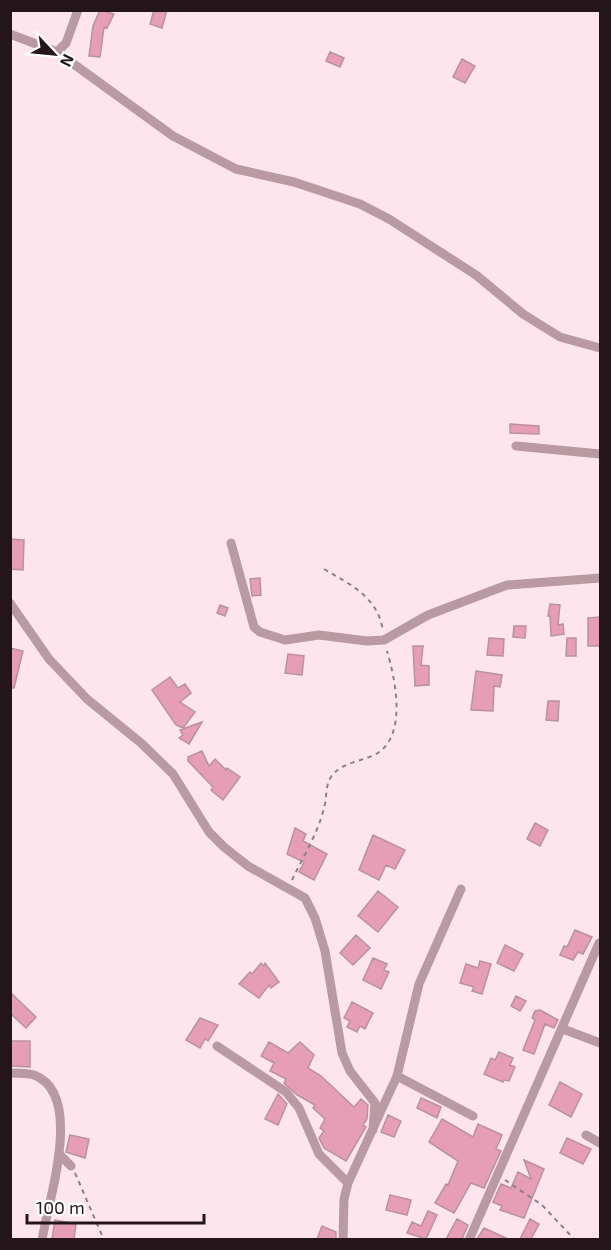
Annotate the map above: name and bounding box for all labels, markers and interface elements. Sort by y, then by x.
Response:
north arrow [24,24,84,84]
text: N [57,51,79,70]
scale bar [27,1187,204,1225]
text: 100 m [36,1196,85,1218]

